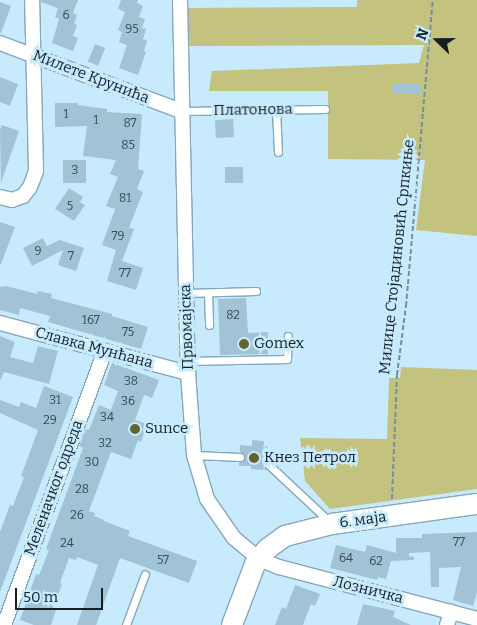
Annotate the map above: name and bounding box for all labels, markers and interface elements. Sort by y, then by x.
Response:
house number: 6 [62,9,70,23]
north arrow [412,15,462,65]
house number: 95 [125,23,139,37]
text: N [413,26,433,42]
street label: Милете Крунића [30,47,152,107]
street label: Платонова [213,100,293,120]
house number: 1 [64,108,68,122]
house number: 1 [94,114,98,128]
house number: 87 [123,117,137,131]
house number: 85 [121,139,135,153]
street label: Милице Стојадиновић Српкиње [376,139,418,375]
house number: 3 [72,164,78,178]
house number: 81 [119,192,131,206]
house number: 5 [67,200,73,214]
house number: 79 [112,230,124,244]
house number: 9 [34,245,42,259]
house number: 7 [68,250,74,264]
house number: 77 [119,267,131,281]
street label: Првомајска [177,284,197,370]
house number: 82 [226,309,240,323]
house number: 167 [82,314,100,328]
street label: Славка Мунћана [33,324,155,372]
house number: 75 [122,326,134,340]
place label: Gomex [254,335,304,353]
marker: Gomex [238,338,250,350]
house number: 38 [124,375,138,389]
house number: 31 [49,394,61,408]
house number: 36 [121,395,135,409]
house number: 34 [100,411,114,425]
house number: 29 [43,414,57,428]
street label: Меленачког одреда [21,418,87,558]
place label: Sunce [145,420,188,438]
marker: Sunce [129,423,141,435]
house number: 32 [98,437,112,451]
place label: Кнез Петрол [264,449,356,467]
marker: Кнез Петрол [248,452,260,464]
house number: 30 [85,456,99,470]
house number: 28 [75,483,89,497]
street label: 6. маја [338,508,388,532]
house number: 26 [70,509,84,523]
house number: 77 [453,536,465,550]
house number: 24 [60,537,74,551]
house number: 64 [339,552,353,566]
house number: 57 [157,554,169,568]
house number: 62 [369,555,383,569]
street label: Лозничка [331,573,405,607]
scale bar [18,578,105,610]
text: 50 m [23,588,58,606]

